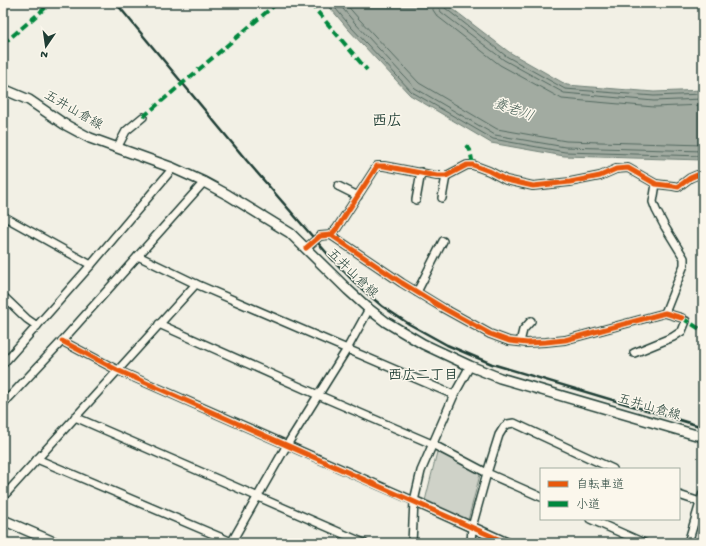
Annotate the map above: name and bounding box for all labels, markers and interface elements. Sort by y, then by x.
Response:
north arrow [26,26,66,66]
text: N [39,47,49,60]
street label: 五井山倉線 [41,88,106,134]
water label: 養老川 [490,95,536,126]
district label: 西広 [372,112,402,131]
street label: 五井山倉線 [323,246,381,303]
district label: 西広二丁目 [388,368,458,385]
street label: 五井山倉線 [616,392,683,424]
legend [540,468,680,520]
text: 自転車道 [576,478,624,493]
text: 小道 [576,498,600,513]

